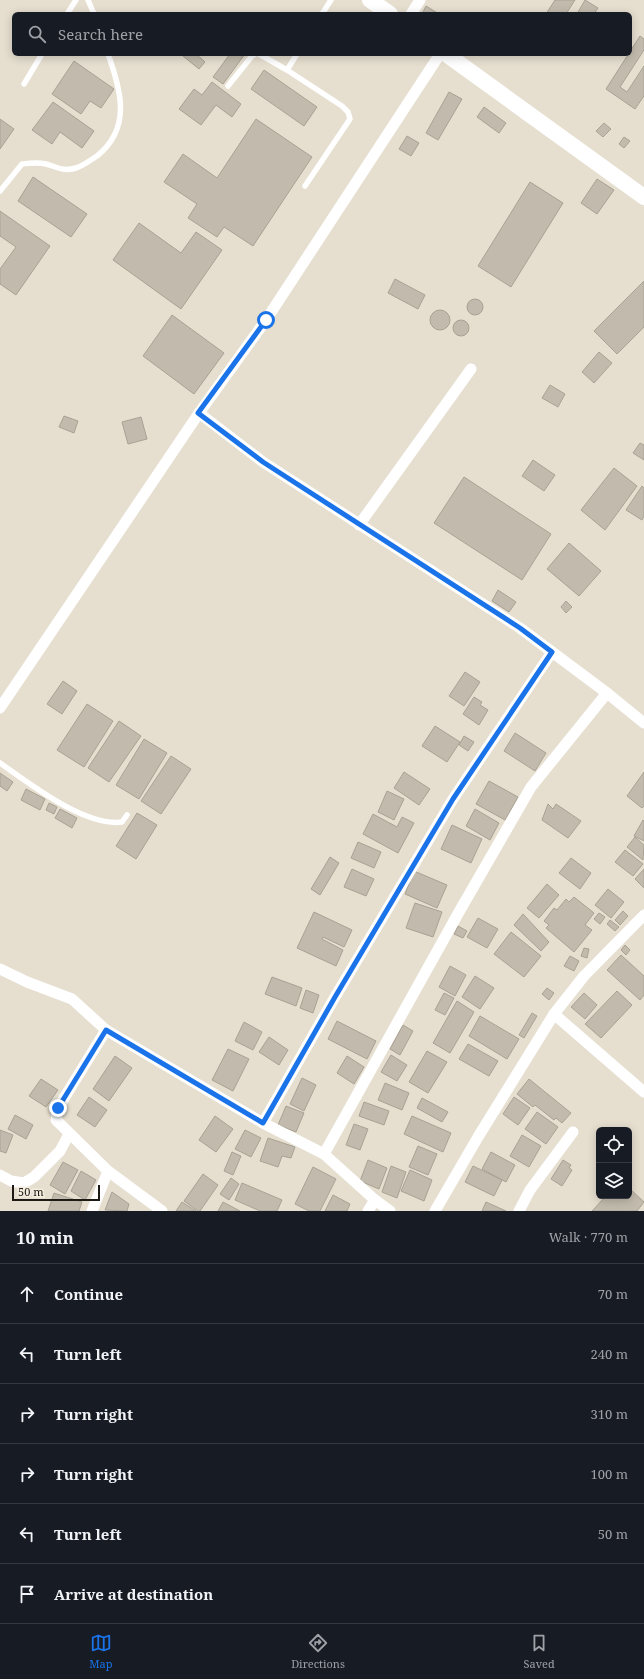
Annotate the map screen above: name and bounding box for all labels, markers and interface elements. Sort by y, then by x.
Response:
search box [12,12,632,56]
icon: search [26,23,48,45]
text: Search here [58,24,143,44]
route start [257,311,275,329]
route end [49,1099,67,1117]
map controls [596,1127,632,1199]
button: locate [596,1127,632,1163]
button: layers [596,1163,632,1199]
scale bar [12,1183,100,1202]
text: 50 m [18,1184,44,1199]
text: 10 min [16,1226,74,1249]
text: Walk · 770 m [549,1228,628,1246]
icon: ahead [16,1283,38,1305]
text: Continue [54,1284,123,1304]
text: 70 m [598,1285,628,1303]
icon: left [16,1343,38,1365]
text: Turn left [54,1344,122,1364]
text: 240 m [591,1345,628,1363]
icon: right [16,1403,38,1425]
text: Turn right [54,1404,133,1424]
text: 310 m [591,1405,628,1423]
icon: right [16,1463,38,1485]
text: Turn right [54,1464,133,1484]
text: 100 m [591,1465,628,1483]
icon: left [16,1523,38,1545]
text: Turn left [54,1524,122,1544]
text: 50 m [598,1525,628,1543]
icon: arrive [16,1583,38,1605]
text: Arrive at destination [54,1584,213,1604]
tab: Map [89,1632,113,1671]
tab: Directions [291,1632,345,1671]
tab: Saved [524,1632,555,1671]

